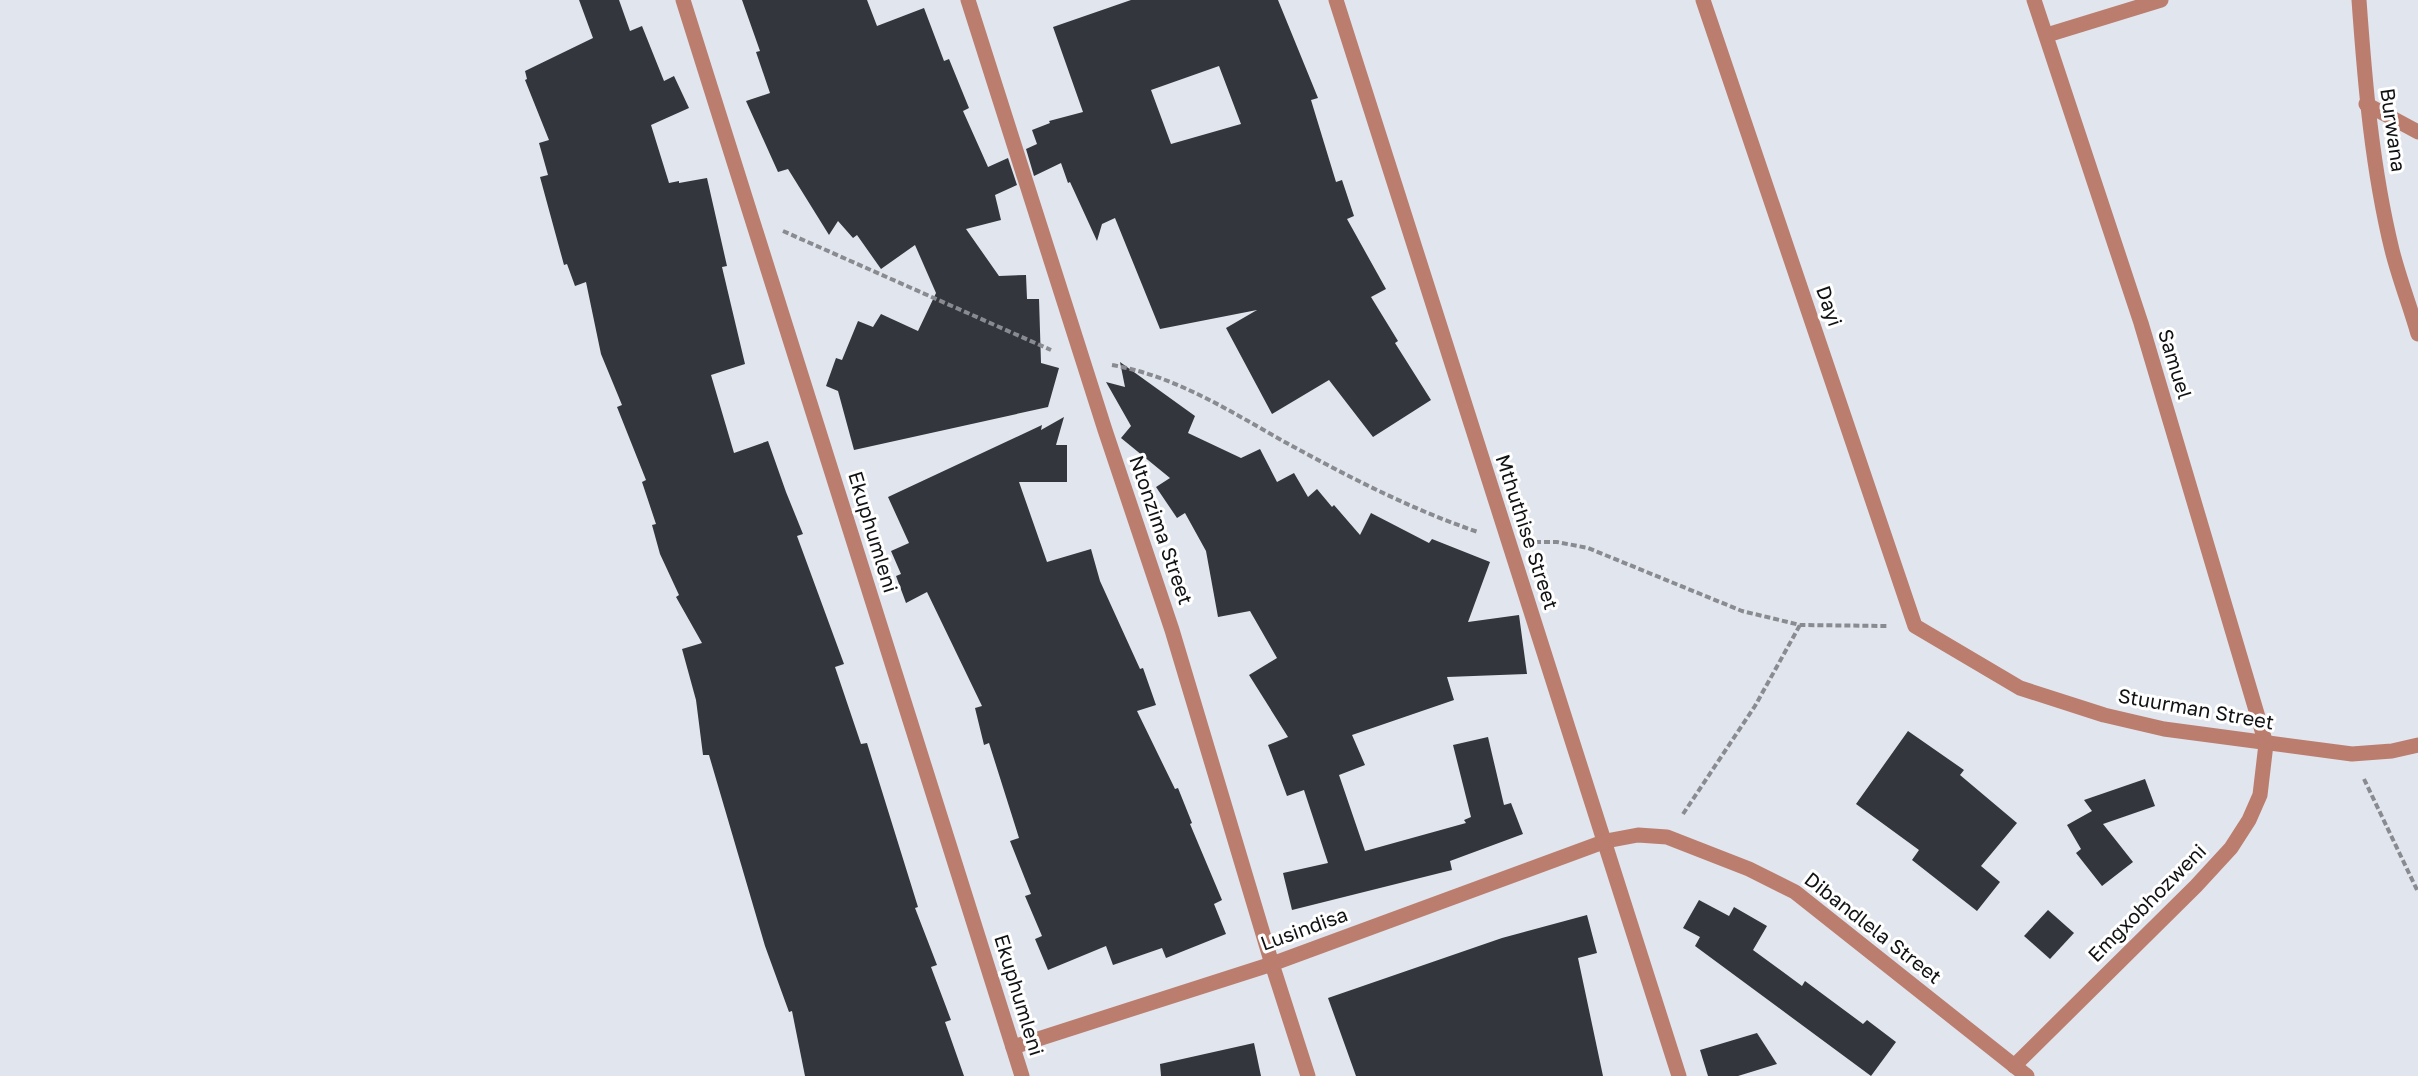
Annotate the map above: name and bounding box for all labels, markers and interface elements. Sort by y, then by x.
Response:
street label: Burwana [2376,86,2412,173]
street label: Dayi [1812,282,1848,329]
street label: Samuel [2154,326,2198,402]
street label: Mthuthise Street [1492,451,1564,612]
street label: Ntonzima Street [1125,452,1199,607]
street label: Ekuphumleni [844,468,904,595]
street label: Stuurman Street [2116,682,2276,734]
street label: Emgxobhozweni [2082,838,2210,966]
street label: Dibandlela Street [1800,866,1947,988]
street label: Lusindisa [1257,901,1350,955]
street label: Ekuphumleni [990,931,1050,1058]

